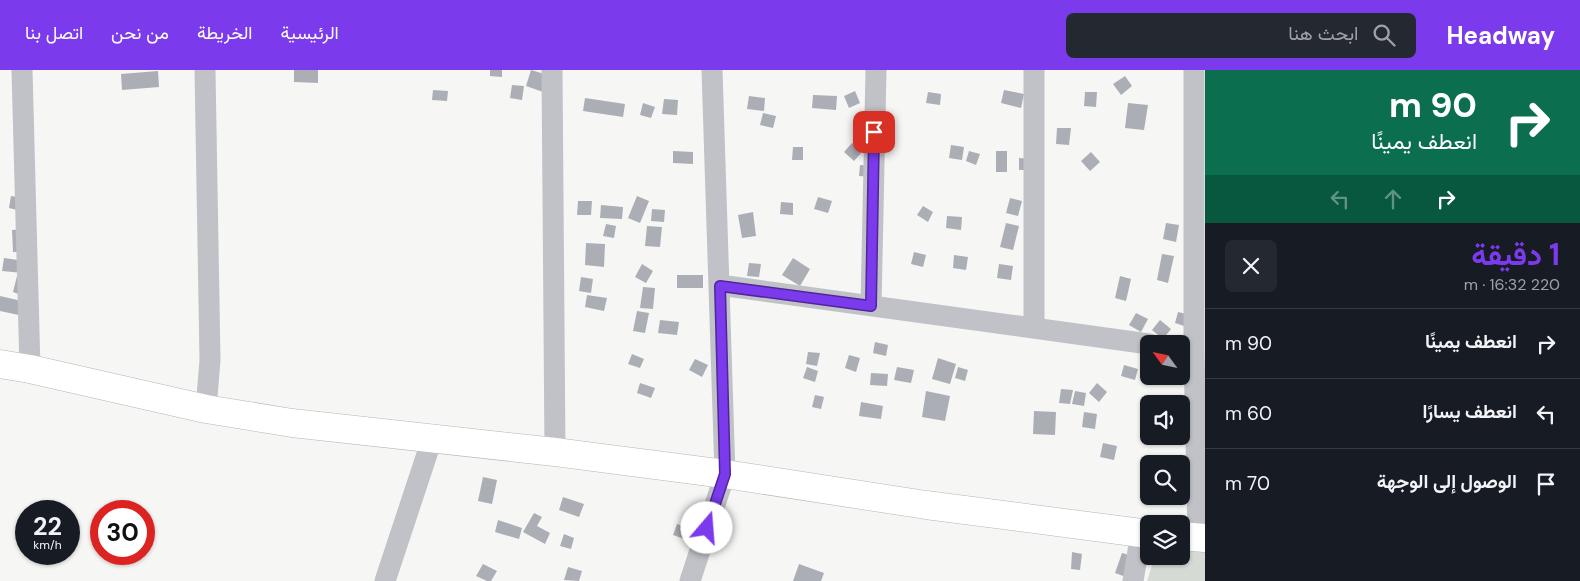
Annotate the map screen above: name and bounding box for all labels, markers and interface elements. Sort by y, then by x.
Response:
search box [1066,13,1416,58]
text: Headway [1446,20,1555,51]
text: اتصل بنا [25,21,83,45]
text: من نحن [111,21,169,45]
text: الخريطة [197,21,253,45]
text: الرئيسية [281,21,339,45]
text: ابحث هنا [1288,21,1358,46]
icon: search [1370,21,1398,49]
text: 90 m [1389,82,1477,128]
icon: right [1495,90,1560,155]
pin [853,111,895,153]
icon: arrive [860,118,888,146]
text: انعطف يمينًا [1371,127,1477,156]
icon: left [1326,185,1354,213]
icon: ahead [1379,185,1407,213]
icon: right [1432,185,1460,213]
text: 1 دقيقة [1471,235,1560,274]
button: close [1225,240,1277,292]
text: 220 m · 16:32 [1464,274,1560,295]
text: انعطف يمينًا [1425,329,1517,354]
icon: right [1532,330,1560,358]
text: 90 m [1225,331,1272,356]
north arrow [1140,335,1190,385]
map controls [1140,335,1190,565]
button: sound [1140,395,1190,445]
text: انعطف يسارًا [1423,399,1517,424]
icon: left [1532,400,1560,428]
text: 60 m [1225,401,1272,426]
button: search [1140,455,1190,505]
text: الوصول إلى الوجهة [1377,469,1517,494]
icon: arrive [1532,470,1560,498]
text: 70 m [1225,471,1270,496]
speed limit sign: 30 [90,500,155,565]
position arrow [680,501,732,553]
text: 22 [33,510,62,543]
button: layers [1140,515,1190,565]
text: km/h [33,537,62,553]

